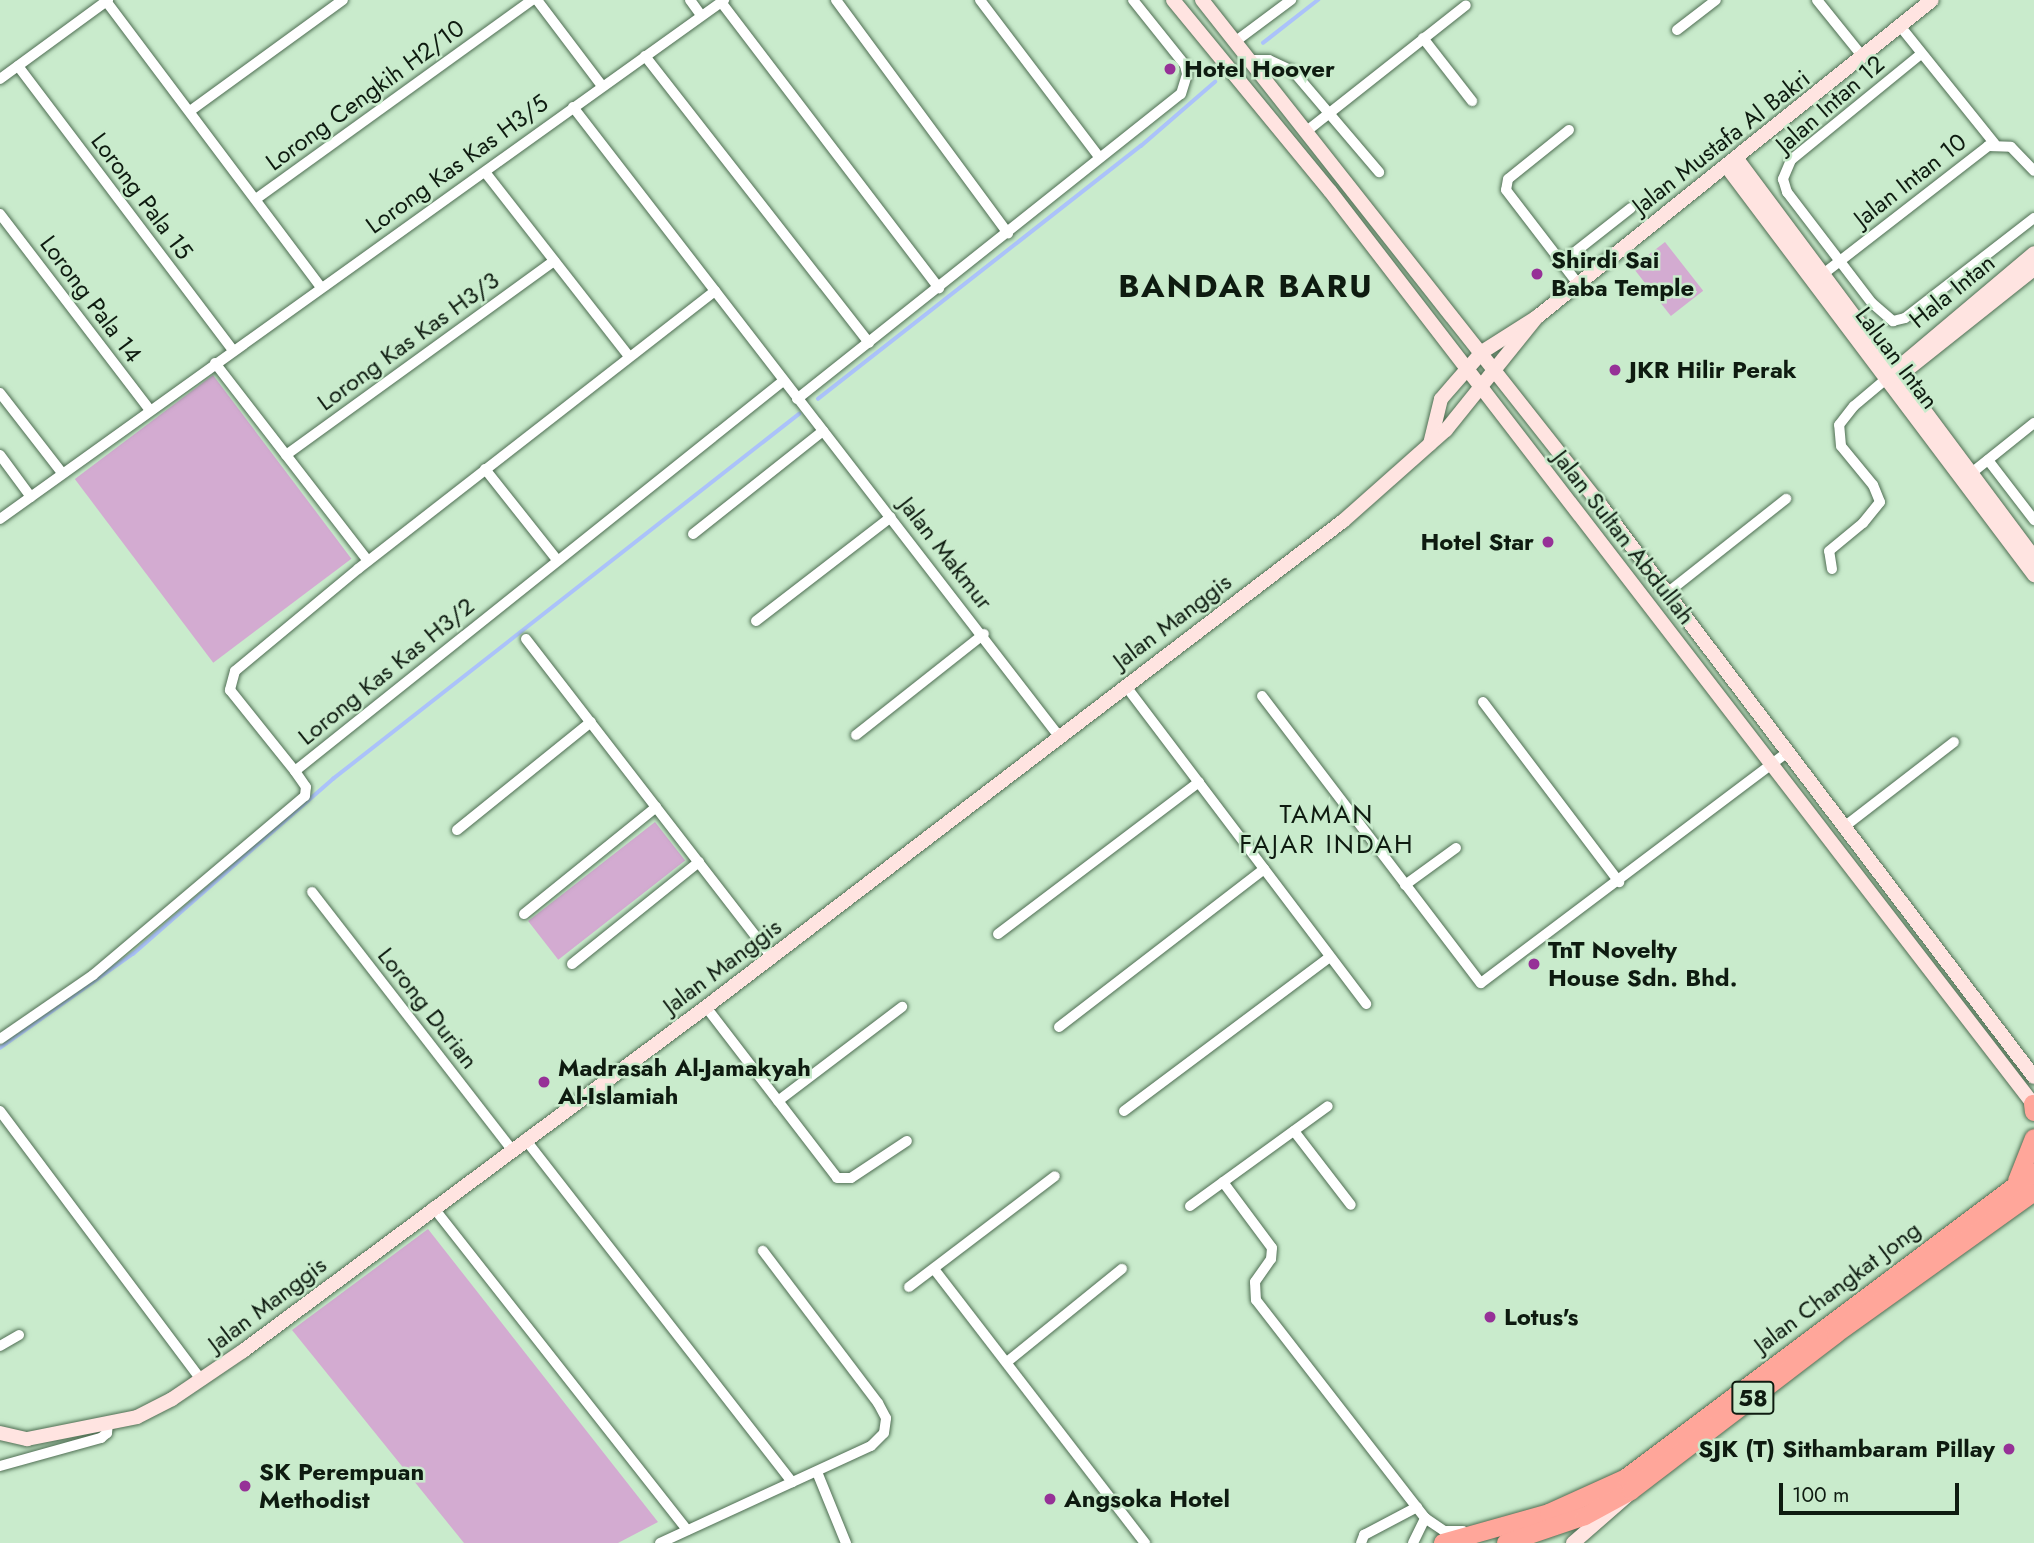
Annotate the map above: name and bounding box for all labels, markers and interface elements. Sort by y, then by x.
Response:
street label: Lorong Cengkih H2/10 [260,13,470,177]
street label: Jalan Intan 12 [1770,49,1890,159]
place label: Hotel Hoover [1184,55,1335,83]
marker: Hotel Hoover [1162,61,1178,77]
street label: Jalan Mustafa Al Bakri [1627,64,1815,220]
street label: Lorong Kas Kas H3/5 [360,88,554,240]
street label: Lorong Pala 15 [85,127,199,265]
street label: Jalan Intan 10 [1848,127,1972,233]
street label: Lorong Pala 14 [34,230,148,368]
place label: Shirdi Sai Baba Temple [1551,246,1694,302]
street label: Hala Intan [1904,248,2000,334]
street label: Lorong Kas Kas H3/3 [311,265,505,417]
marker: Shirdi Sai Baba Temple [1529,266,1545,282]
district label: BANDAR BARU [1120,267,1372,305]
street label: Laluan Intan [1849,301,1945,415]
place label: JKR Hilir Perak [1629,356,1797,384]
marker: JKR Hilir Perak [1607,362,1623,378]
street label: Jalan Sultan Abdullah [1547,444,1701,630]
street label: Jalan Makmur [893,491,999,615]
place label: Hotel Star [1420,528,1534,556]
marker: Hotel Star [1540,534,1556,550]
street label: Jalan Manggis [1107,567,1237,675]
street label: Lorong Kas Kas H3/2 [292,591,480,751]
district label: TAMAN FAJAR INDAH [1241,799,1413,860]
street label: Jalan Manggis [657,912,787,1020]
place label: TnT Novelty House Sdn. Bhd. [1548,936,1737,992]
street label: Lorong Durian [372,942,484,1074]
marker: TnT Novelty House Sdn. Bhd. [1526,956,1542,972]
place label: Madrasah Al-Jamakyah Al-Islamiah [558,1054,811,1110]
marker: Madrasah Al-Jamakyah Al-Islamiah [536,1074,552,1090]
street label: Jalan Changkat Jong [1748,1215,1926,1359]
street label: Jalan Manggis [202,1250,332,1358]
place label: Lotus's [1504,1303,1578,1331]
marker: Lotus's [1482,1309,1498,1325]
road number: 58 [1730,1378,1776,1418]
place label: SJK (T) Sithambaram Pillay [1698,1435,1995,1463]
marker: SJK (T) Sithambaram Pillay [2001,1441,2017,1457]
place label: SK Perempuan Methodist [259,1458,424,1514]
scale bar [1782,1470,1962,1514]
marker: SK Perempuan Methodist [237,1478,253,1494]
text: 100 m [1792,1480,1849,1510]
place label: Angsoka Hotel [1064,1485,1230,1513]
marker: Angsoka Hotel [1042,1491,1058,1507]

